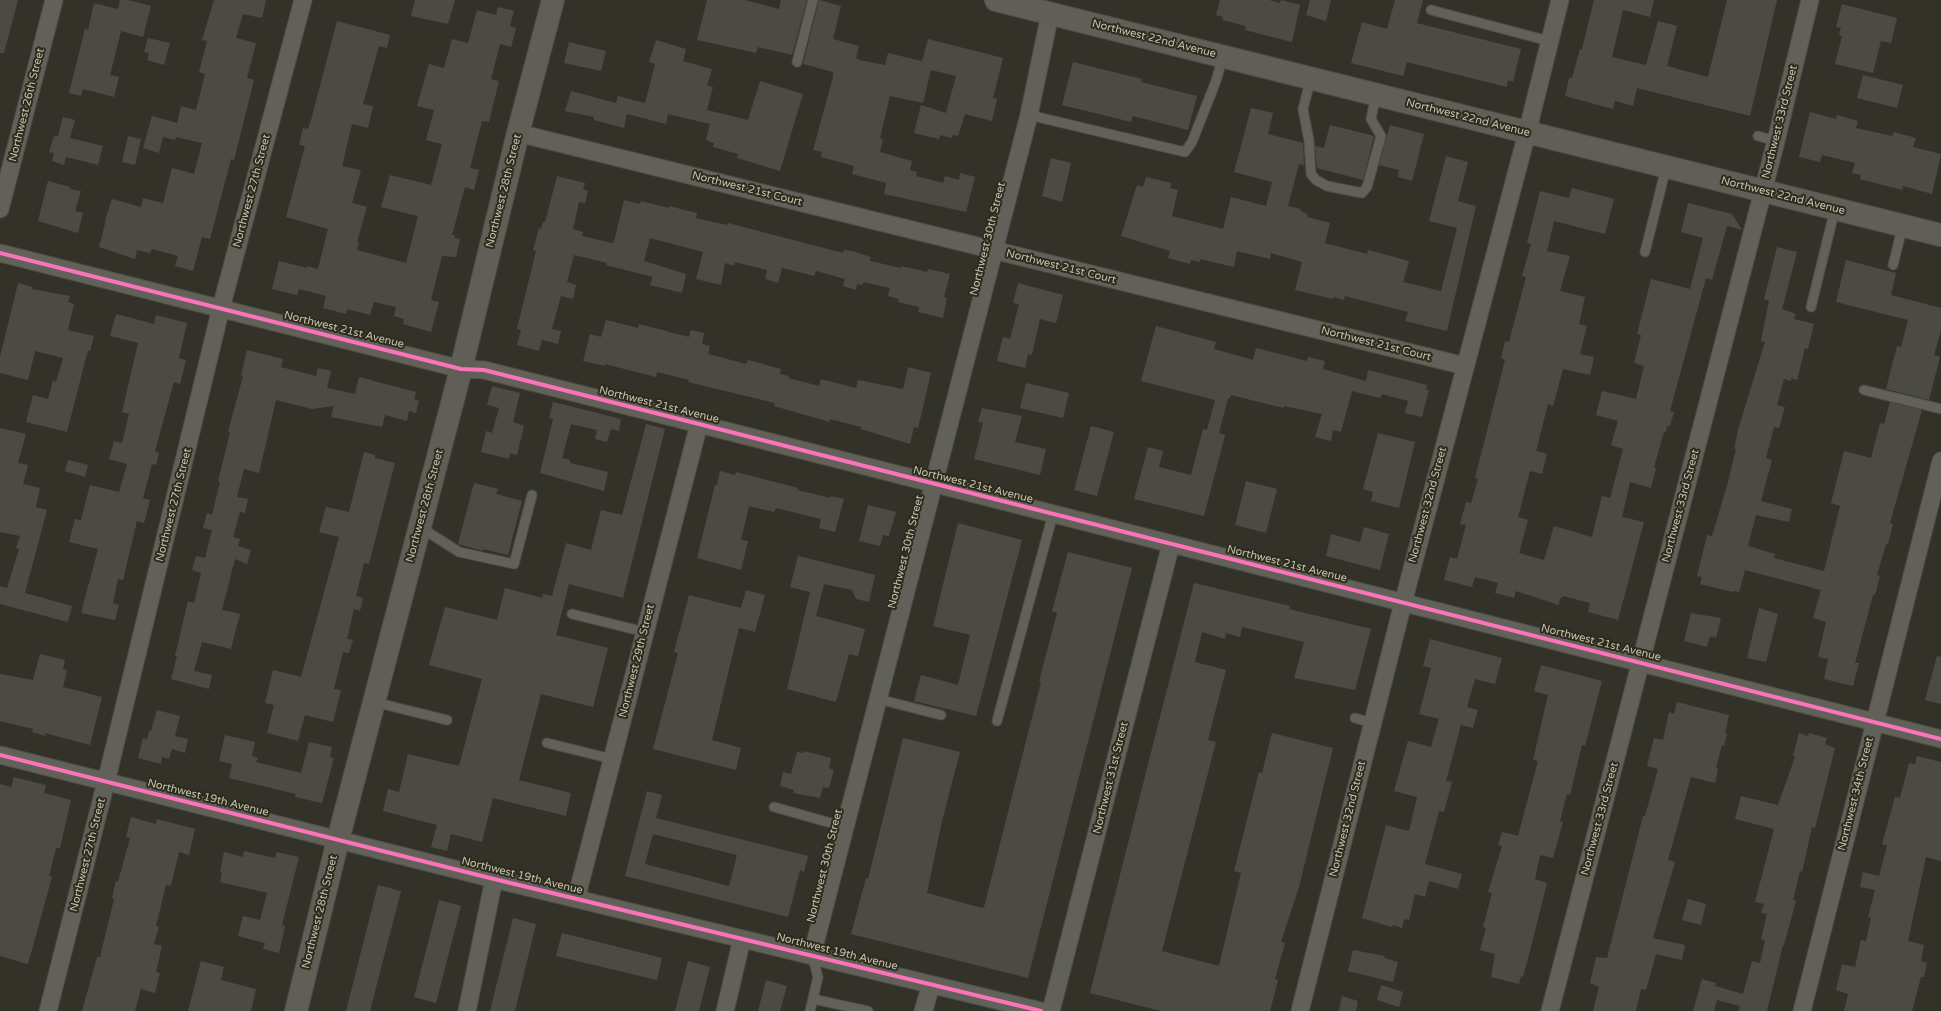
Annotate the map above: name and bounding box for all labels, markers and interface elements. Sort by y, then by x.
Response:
street label: Northwest 22nd Avenue [1091,17,1217,61]
street label: Northwest 26th Street [6,47,48,163]
street label: Northwest 33rd Street [1759,64,1801,180]
street label: Northwest 22nd Avenue [1405,96,1531,140]
street label: Northwest 27th Street [231,133,273,249]
street label: Northwest 28th Street [483,133,525,249]
street label: Northwest 21st Court [691,169,803,209]
street label: Northwest 22nd Avenue [1720,174,1846,218]
street label: Northwest 30th Street [967,181,1009,297]
street label: Northwest 21st Court [1005,247,1117,287]
street label: Northwest 21st Avenue [283,309,405,351]
street label: Northwest 21st Court [1320,324,1432,364]
street label: Northwest 21st Avenue [598,384,720,426]
street label: Northwest 32nd Street [1406,446,1450,564]
street label: Northwest 27th Street [153,447,195,563]
street label: Northwest 28th Street [404,448,446,564]
street label: Northwest 33rd Street [1660,448,1702,564]
street label: Northwest 21st Avenue [912,464,1034,506]
street label: Northwest 30th Street [885,494,927,610]
street label: Northwest 21st Avenue [1226,543,1348,585]
street label: Northwest 29th Street [616,603,658,719]
street label: Northwest 21st Avenue [1540,622,1662,664]
street label: Northwest 31st Street [1091,721,1131,835]
street label: Northwest 34th Street [1835,736,1877,852]
street label: Northwest 32nd Street [1327,760,1369,878]
street label: Northwest 33rd Street [1579,761,1621,877]
street label: Northwest 19th Avenue [146,777,270,819]
street label: Northwest 27th Street [67,797,109,913]
street label: Northwest 30th Street [804,808,846,924]
street label: Northwest 28th Street [299,854,341,970]
street label: Northwest 19th Avenue [460,855,584,897]
street label: Northwest 19th Avenue [775,931,899,973]

